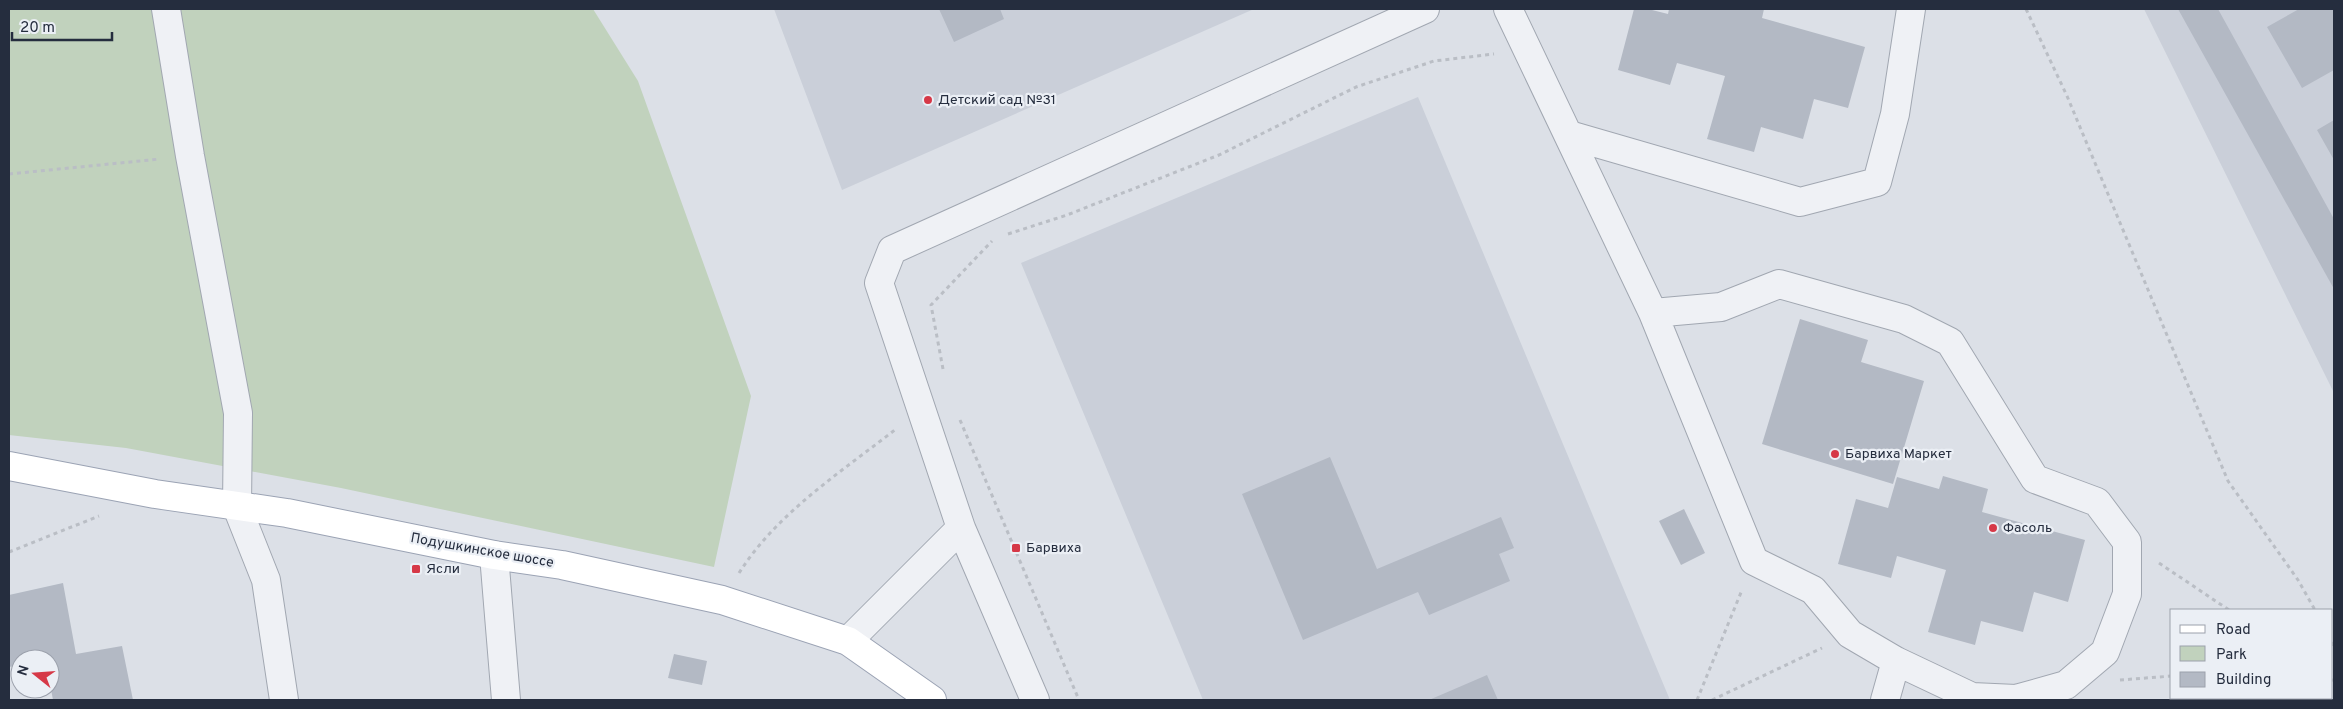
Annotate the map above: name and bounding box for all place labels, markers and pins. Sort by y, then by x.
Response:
place label: Детский сад №31 [938,92,1056,109]
marker: Детский сад №31 [922,94,934,106]
place label: Барвиха Маркет [1845,446,1952,463]
marker: Барвиха Маркет [1829,448,1841,460]
place label: Фасоль [2003,520,2052,537]
marker: Фасоль [1987,522,1999,534]
place label: Барвиха [1026,540,1081,557]
marker: Барвиха [1010,542,1022,554]
place label: Ясли [426,561,460,578]
marker: Ясли [410,563,422,575]

